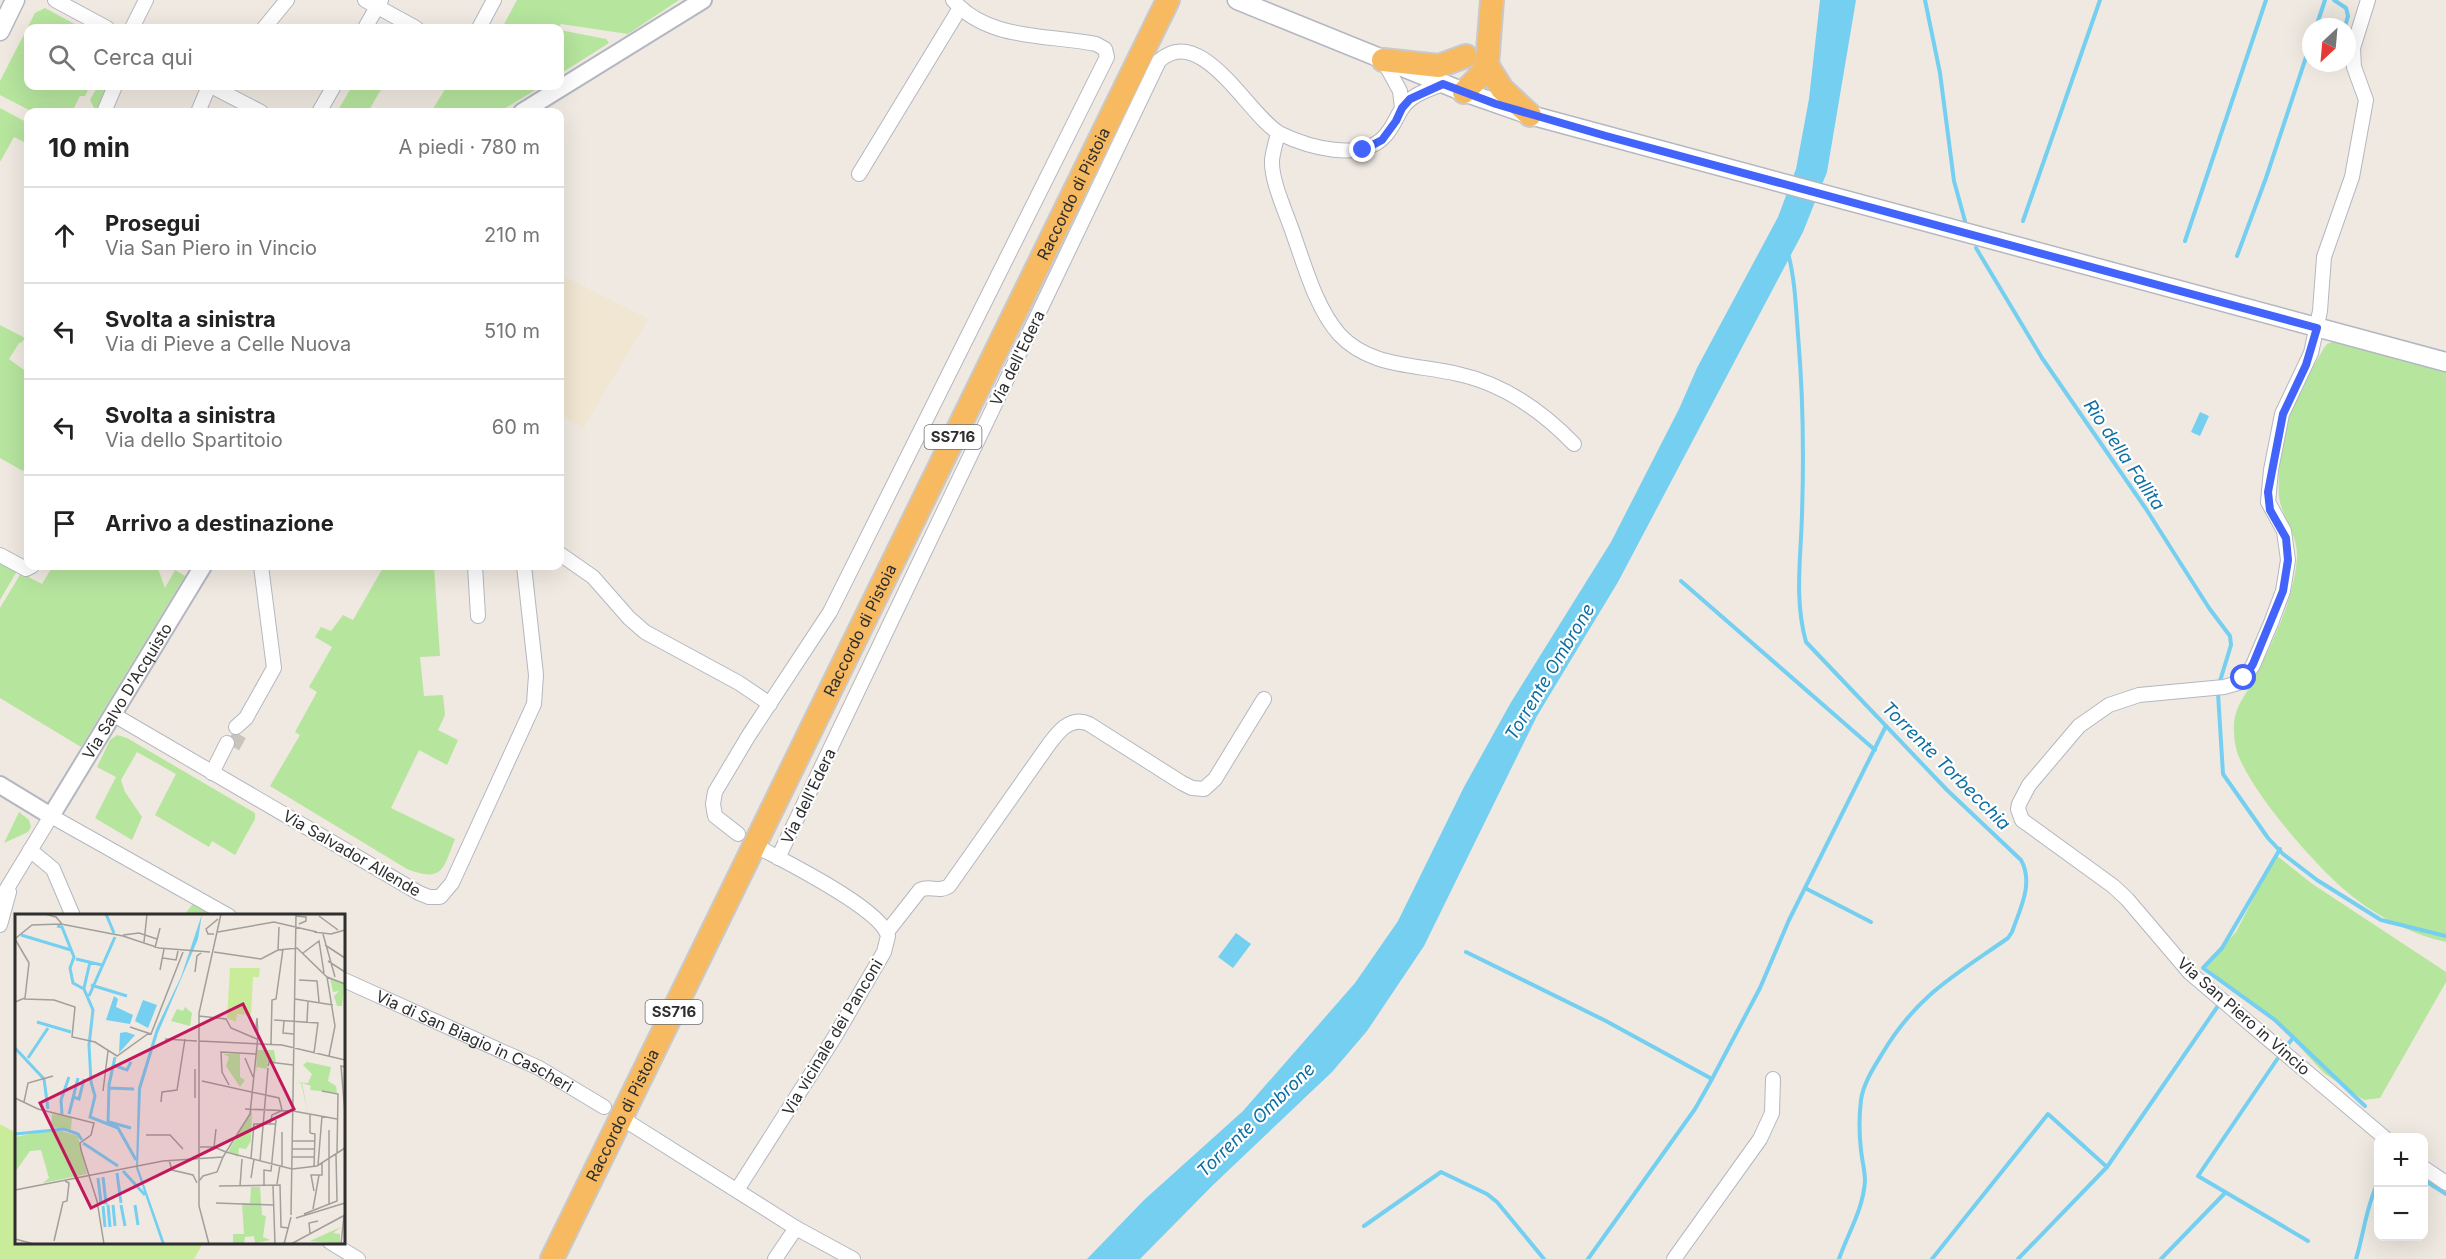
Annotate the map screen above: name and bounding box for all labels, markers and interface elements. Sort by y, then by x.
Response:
north arrow [2302,18,2356,72]
search box [24,24,564,90]
icon: search [45,41,78,74]
text: Cerca qui [93,44,193,70]
street label: Raccordo di Pistoia [1032,124,1114,263]
text: 10 min [48,132,130,163]
text: A piedi · 780 m [399,135,540,159]
route end [1349,136,1375,162]
text: Prosegui [105,210,200,236]
icon: ahead [48,219,81,252]
text: 210 m [484,223,540,247]
text: Via San Piero in Vincio [105,236,317,260]
text: Svolta a sinistra [105,306,276,332]
street label: Via dell'Edera [985,307,1049,409]
icon: left [48,315,81,348]
text: 510 m [484,319,540,343]
text: Via di Pieve a Celle Nuova [105,332,351,356]
water label: Rio della Fallita [2080,395,2169,514]
text: Svolta a sinistra [105,402,276,428]
icon: left [48,411,81,444]
text: 60 m [492,415,540,439]
road number: SS716 [924,425,982,449]
text: Via dello Spartitoio [105,428,283,452]
icon: arrive [48,507,81,540]
text: Arrivo a destinazione [105,510,334,536]
street label: Raccordo di Pistoia [819,561,900,700]
water label: Torrente Ombrone [1500,600,1599,744]
street label: Via Salvo D'Acquisto [78,619,176,763]
route start [2230,664,2256,690]
water label: Torrente Torbecchia [1878,697,2015,834]
street label: Via dell'Edera [776,745,840,847]
street label: Via Salvador Allende [279,805,425,901]
inset map [15,914,345,1244]
street label: Via San Piero in Vincio [2173,953,2315,1079]
street label: Via vicinale dei Panconi [777,955,887,1119]
street label: Via di San Biagio in Cascheri [373,986,577,1096]
road number: SS716 [646,1000,702,1024]
street label: Raccordo di Pistoia [581,1046,663,1185]
water label: Torrente Ombrone [1192,1058,1319,1181]
map controls [2374,1133,2428,1241]
button: + [2374,1133,2428,1187]
button: − [2374,1187,2428,1241]

